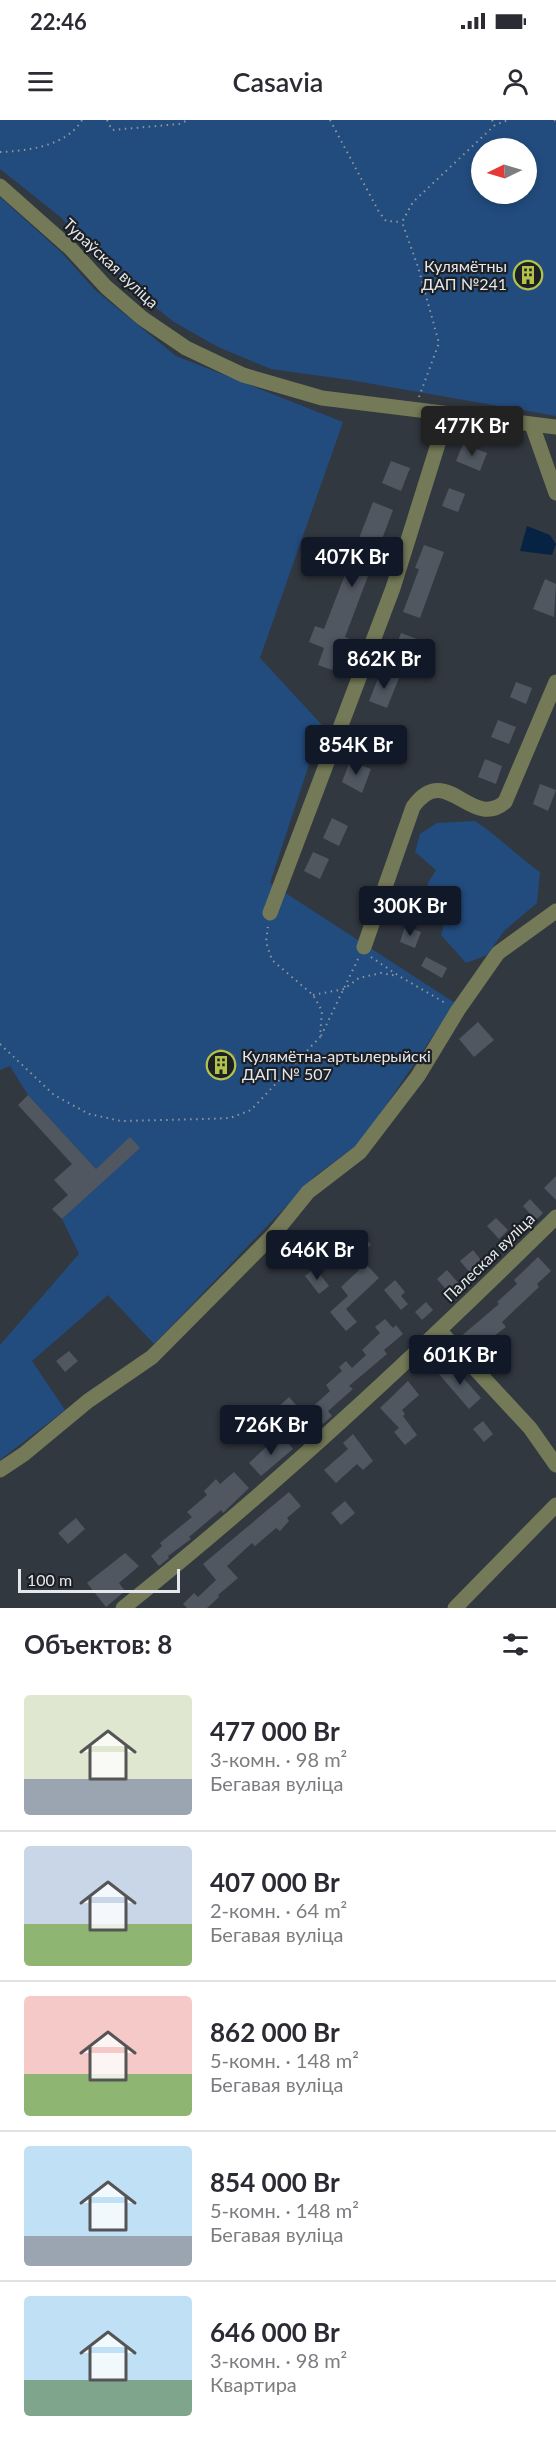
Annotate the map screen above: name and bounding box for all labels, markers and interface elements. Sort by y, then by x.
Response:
text: 22:46 [30,8,87,35]
icon: menu [24,65,57,98]
text: Casavia [233,65,323,98]
icon: person [499,65,532,98]
north arrow [471,138,537,204]
map controls [471,138,537,204]
street label: Тураўская вуліца [60,214,163,312]
place label: Кулямётны ДАП №241 [421,256,507,293]
building icon: Кулямётны ДАП №241 [512,259,544,291]
pin: 477K Br [417,406,527,457]
text: 477K Br [435,413,509,437]
pin: 407K Br [297,537,407,588]
text: 407K Br [315,544,389,568]
pin: 862K Br [329,639,439,690]
text: 862K Br [347,646,421,670]
pin: 854K Br [301,725,411,776]
text: 854K Br [319,732,393,756]
pin: 300K Br [355,886,465,937]
text: 300K Br [373,893,447,917]
place label: Кулямётна-артылерыйскі ДАП № 507 [242,1046,431,1083]
building icon: Кулямётна-артылерыйскі ДАП № 507 [205,1049,237,1081]
street label: Палеская вуліца [439,1208,538,1305]
pin: 646K Br [262,1230,372,1281]
text: 646K Br [280,1237,354,1261]
pin: 601K Br [405,1335,515,1386]
text: 601K Br [423,1342,497,1366]
pin: 726K Br [216,1405,326,1456]
text: 726K Br [234,1412,308,1436]
scale bar [18,1566,180,1594]
text: 100 m [27,1570,72,1589]
text: Объектов: 8 [24,1628,172,1660]
icon: filters [499,1628,532,1661]
text: 477 000 Br [210,1715,340,1747]
icon: home [72,1719,144,1791]
text: 3-комн. · 98 m² [210,1747,347,1771]
text: Бегавая вуліца [210,1771,343,1795]
text: 407 000 Br [210,1866,340,1898]
icon: home [72,1870,144,1942]
text: 2-комн. · 64 m² [210,1898,347,1922]
text: Бегавая вуліца [210,1922,343,1946]
text: 862 000 Br [210,2016,340,2048]
icon: home [72,2020,144,2092]
text: 5-комн. · 148 m² [210,2048,359,2072]
text: Бегавая вуліца [210,2072,343,2096]
text: 854 000 Br [210,2166,340,2198]
icon: home [72,2170,144,2242]
text: 5-комн. · 148 m² [210,2198,359,2222]
text: Бегавая вуліца [210,2222,343,2246]
text: 646 000 Br [210,2316,340,2348]
icon: home [72,2320,144,2392]
text: 3-комн. · 98 m² [210,2348,347,2372]
text: Квартира [210,2372,297,2396]

